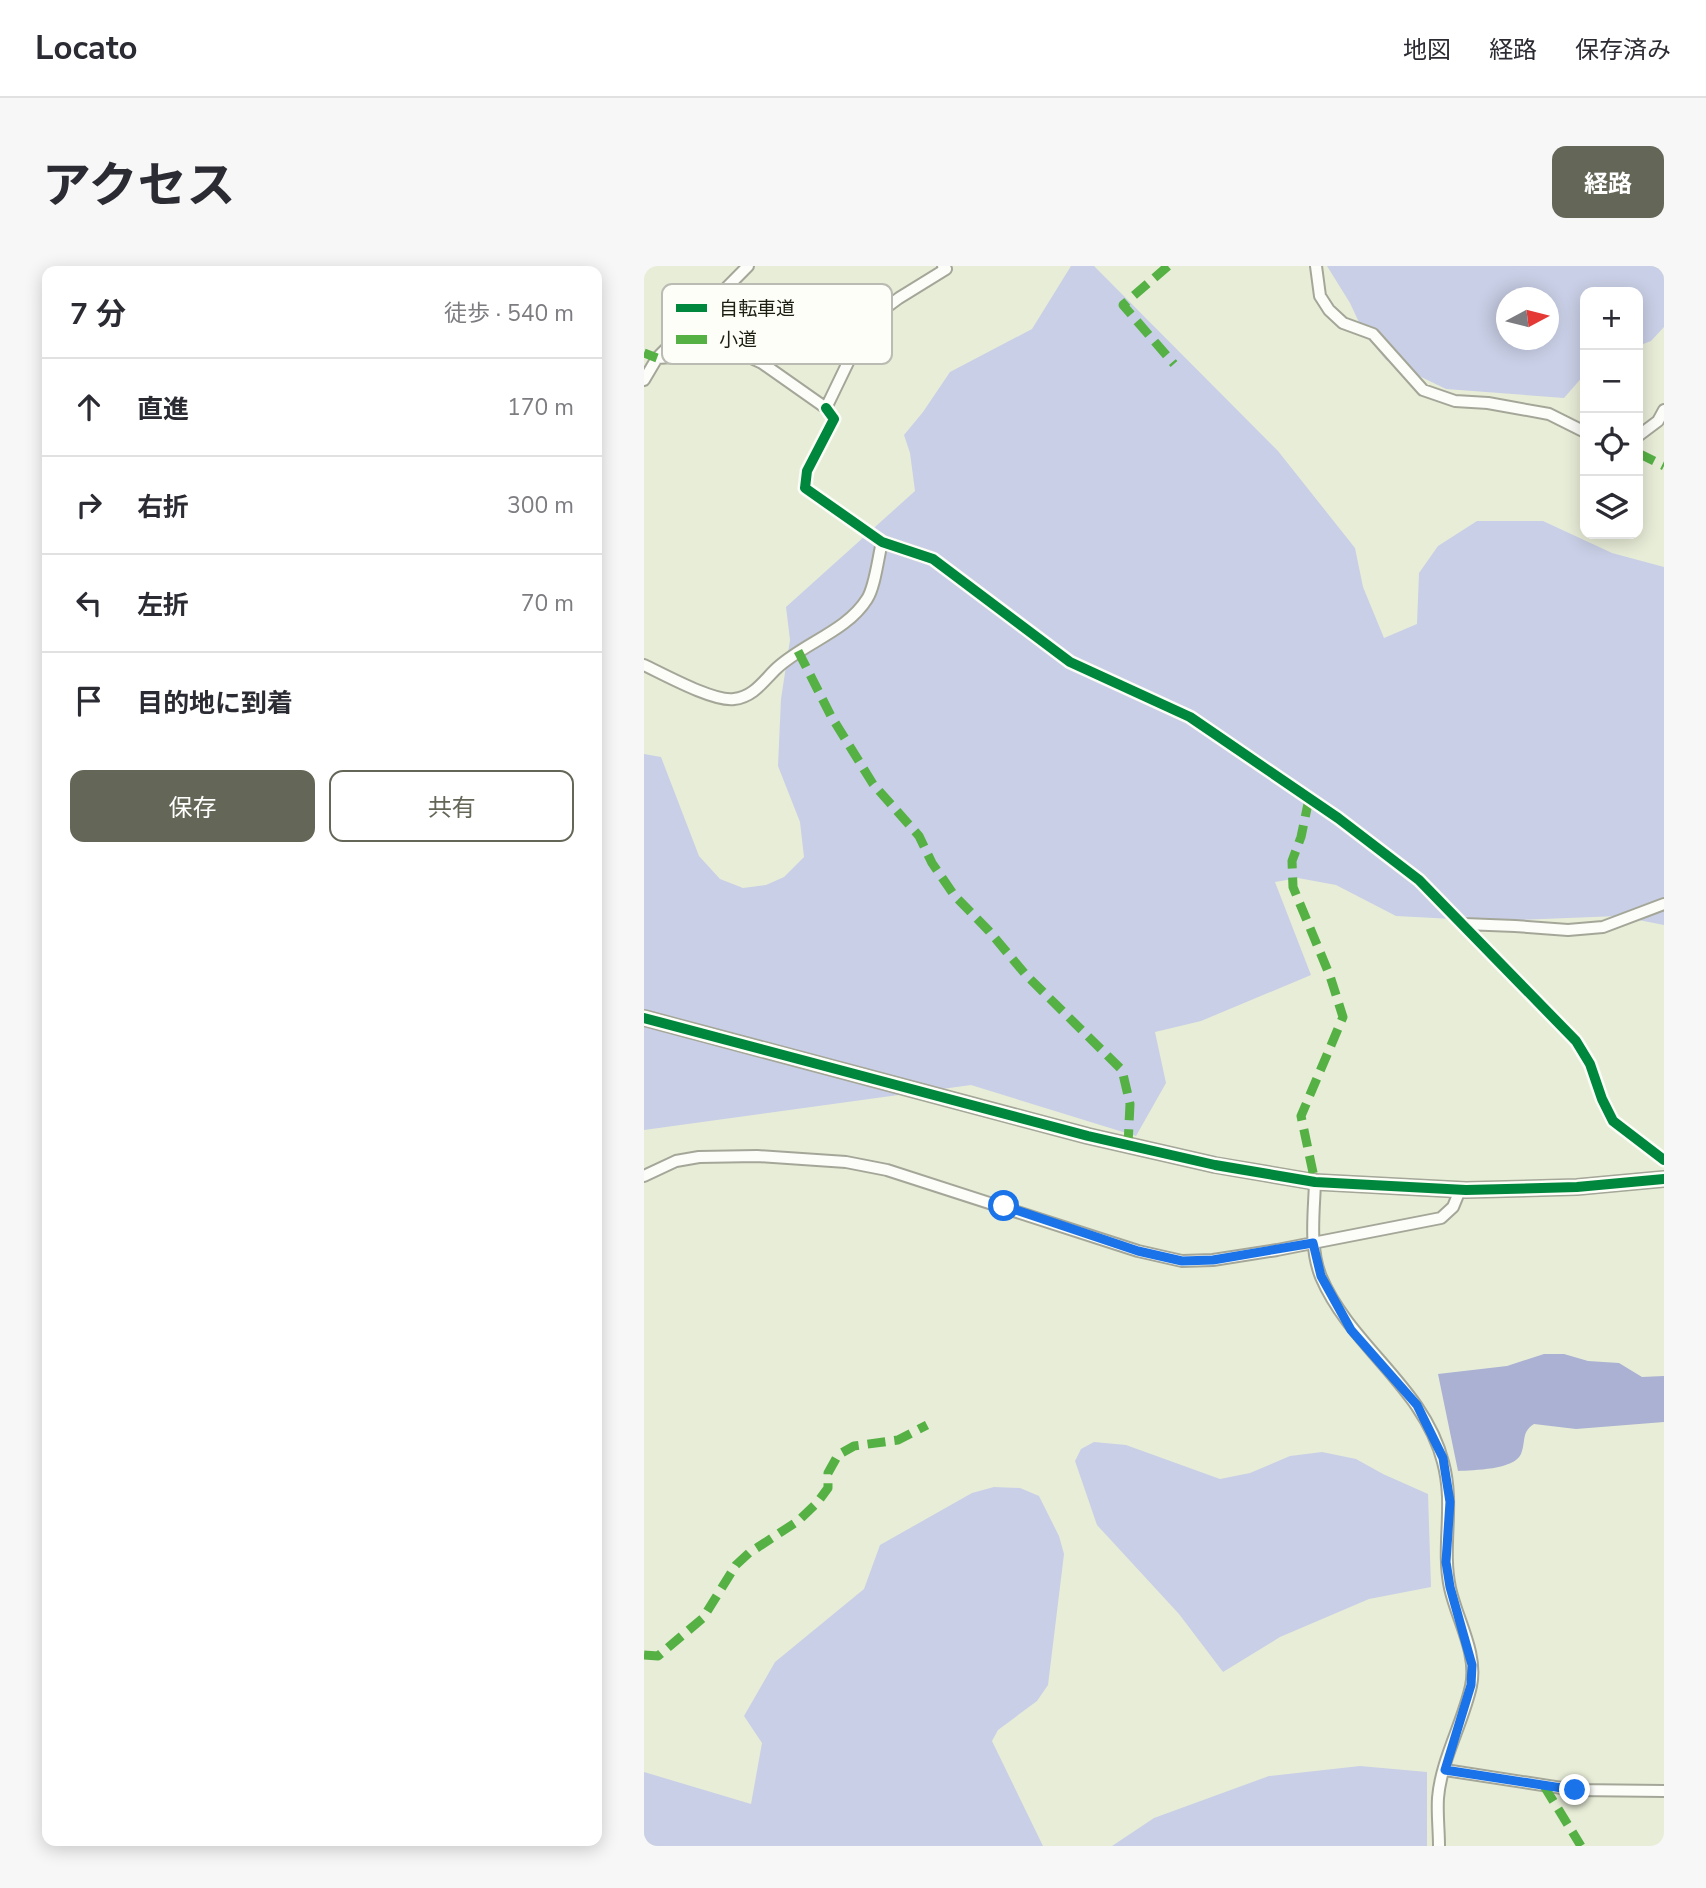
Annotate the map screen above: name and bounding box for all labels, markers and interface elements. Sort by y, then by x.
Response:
text: Locato [35,26,137,71]
text: 地図 [1403,34,1451,66]
text: 経路 [1489,34,1537,66]
text: 保存済み [1575,34,1671,66]
button: 経路 [1552,146,1664,218]
text: アクセス [42,152,236,219]
legend [662,284,892,364]
north arrow [1496,287,1559,350]
map controls [1580,287,1643,539]
button: + [1580,287,1643,350]
text: 7 分 [70,294,126,335]
text: 自転車道 [719,296,795,322]
text: 徒歩 · 540 m [444,298,574,329]
text: 小道 [719,327,757,353]
button: − [1580,350,1643,413]
icon: ahead [70,388,108,426]
text: 直進 [137,392,189,427]
text: 170 m [507,392,574,423]
button: locate [1580,413,1643,476]
button: layers [1580,476,1643,539]
icon: right [70,486,108,524]
text: 右折 [137,490,189,525]
text: 300 m [507,490,574,521]
icon: left [70,584,108,622]
text: 左折 [137,588,189,623]
text: 70 m [521,588,574,619]
icon: arrive [70,682,108,720]
text: 目的地に到着 [137,686,293,721]
button: 保存 [70,770,315,842]
button: 共有 [329,770,574,842]
route start [988,1190,1019,1221]
route end [1559,1774,1590,1805]

